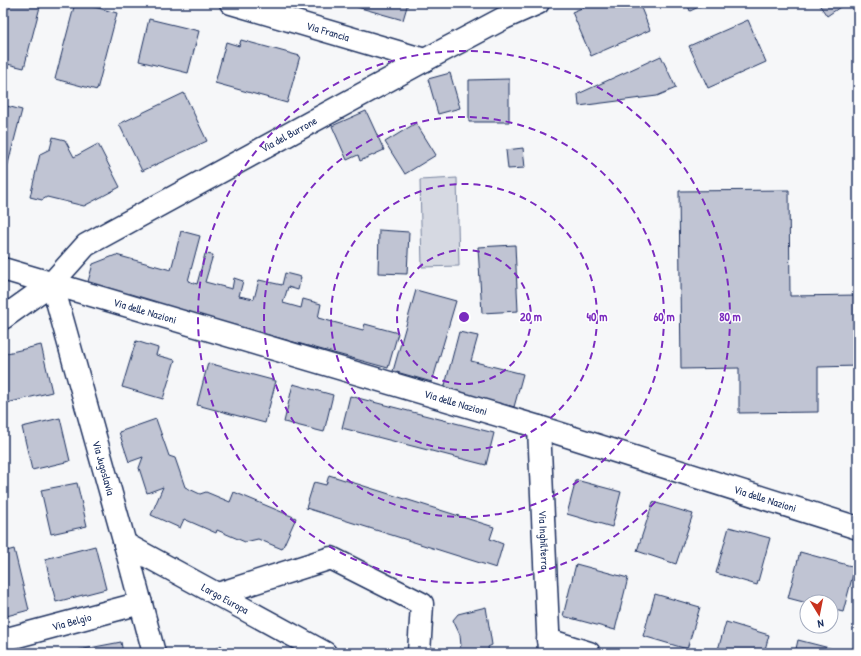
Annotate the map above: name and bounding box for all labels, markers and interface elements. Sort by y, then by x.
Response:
street label: Via Francia [305,19,352,45]
street label: Via del Burrone [258,113,320,155]
street label: Via delle Nazioni [112,295,178,327]
text: 20 m [520,308,542,325]
text: 40 m [587,308,607,325]
text: 60 m [653,308,675,325]
text: 80 m [719,308,741,325]
centre of rings [457,310,471,324]
street label: Via delle Nazioni [423,387,489,418]
street label: Via Jugoslavia [89,439,118,497]
street label: Via delle Nazioni [732,482,798,515]
street label: Via Inghilterra [536,510,552,570]
street label: Largo Europa [199,580,252,617]
north arrow [799,594,839,634]
street label: Via Belgio [50,609,93,634]
text: N [816,616,825,631]

